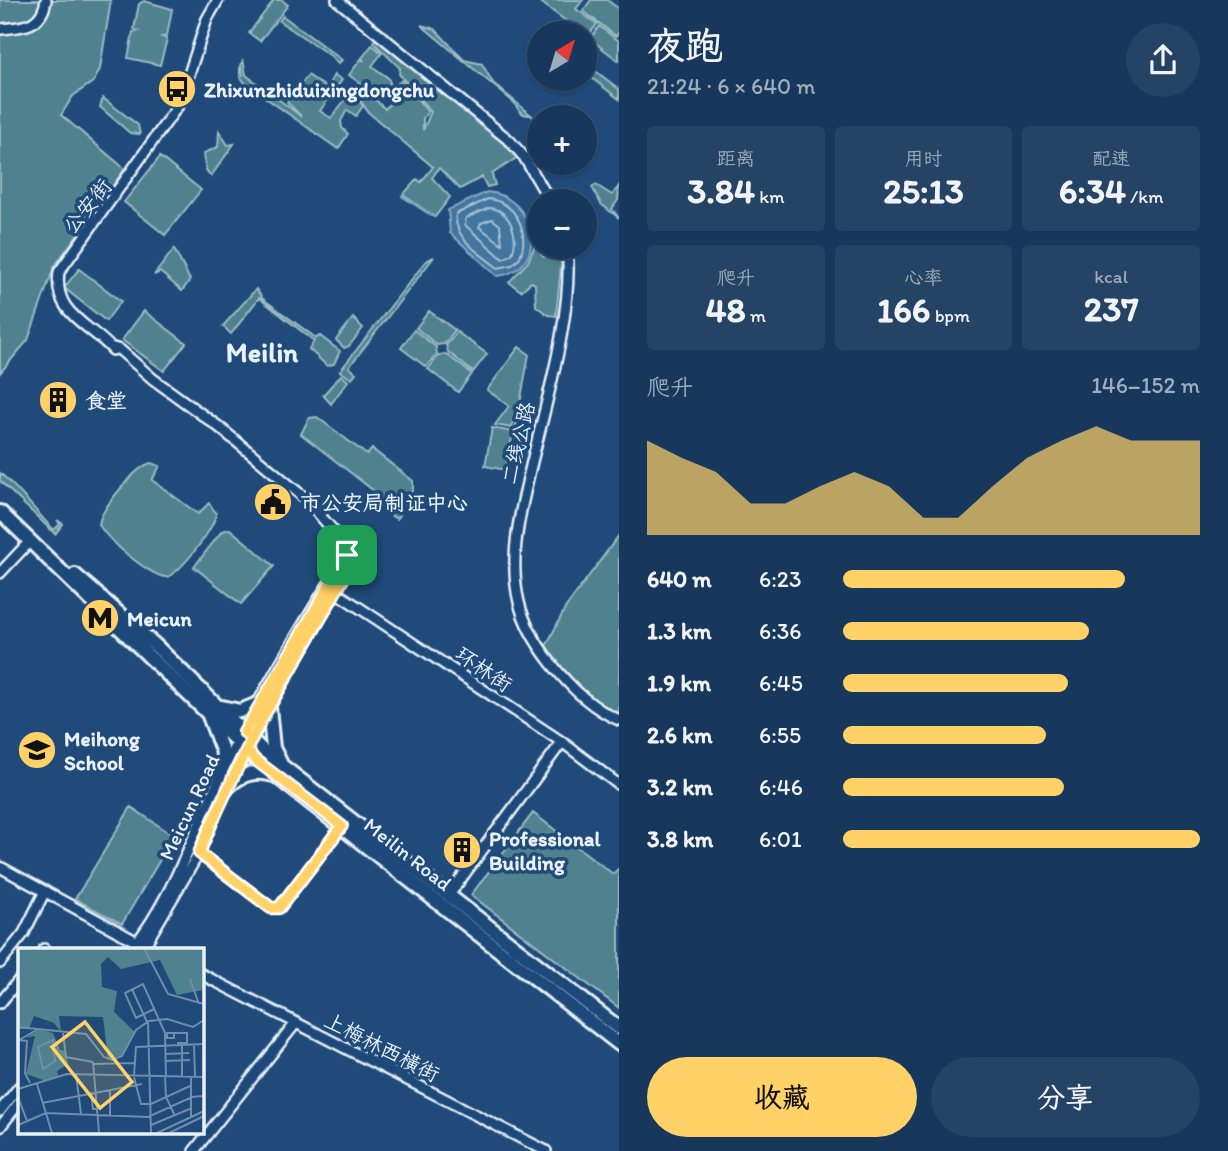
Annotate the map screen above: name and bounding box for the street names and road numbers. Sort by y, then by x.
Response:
street label: 公安街 [57,174,117,238]
street label: 二线公路 [496,399,540,487]
street label: 环林街 [451,641,517,697]
street label: Meicun Road [153,749,225,864]
street label: Meilin Road [359,812,457,896]
street label: 上梅林西横街 [320,1007,444,1087]

